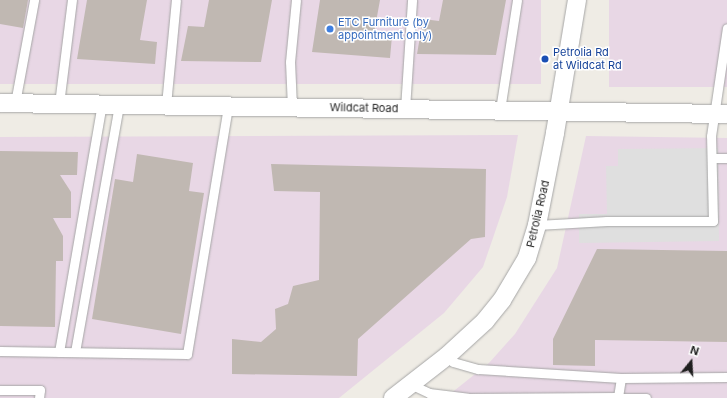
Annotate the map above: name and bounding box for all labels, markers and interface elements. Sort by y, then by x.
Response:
place label: ETC Furniture (by appointment only) [338,16,432,42]
marker: ETC Furniture (by appointment only) [325,24,335,34]
place label: Petrolia Rd at Wildcat Rd [553,46,622,72]
marker: Petrolia Rd at Wildcat Rd [540,54,550,64]
street label: Wildcat Road [330,101,398,115]
street label: Petrolia Road [524,179,552,249]
north arrow [671,342,711,382]
text: N [689,343,701,359]

